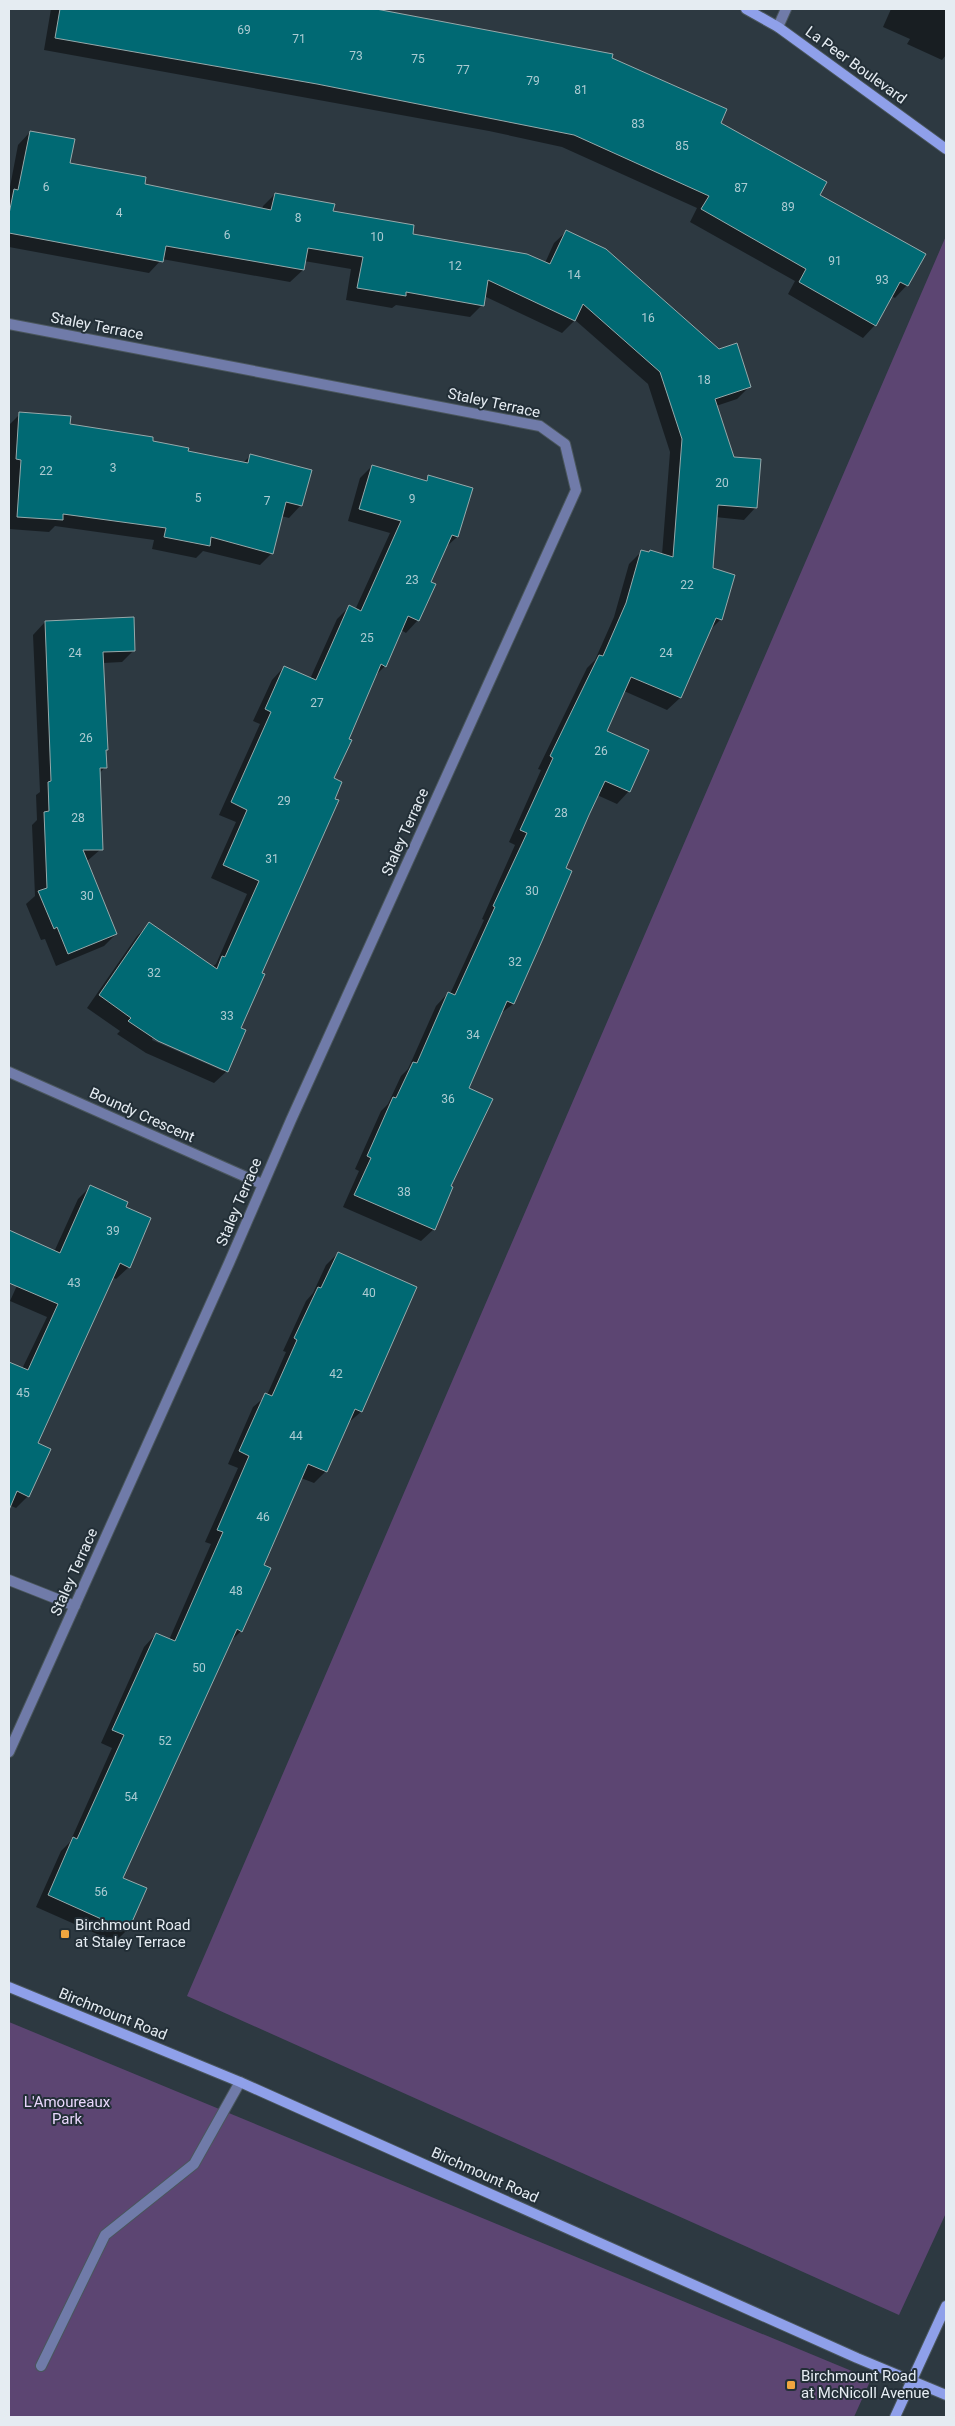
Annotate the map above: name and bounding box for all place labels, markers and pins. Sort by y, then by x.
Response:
place label: Birchmount Road at Staley Terrace [75,1916,190,1951]
marker: Birchmount Road at Staley Terrace [59,1928,71,1940]
place label: Birchmount Road at McNicoll Avenue [801,2367,930,2402]
marker: Birchmount Road at McNicoll Avenue [785,2379,797,2391]

